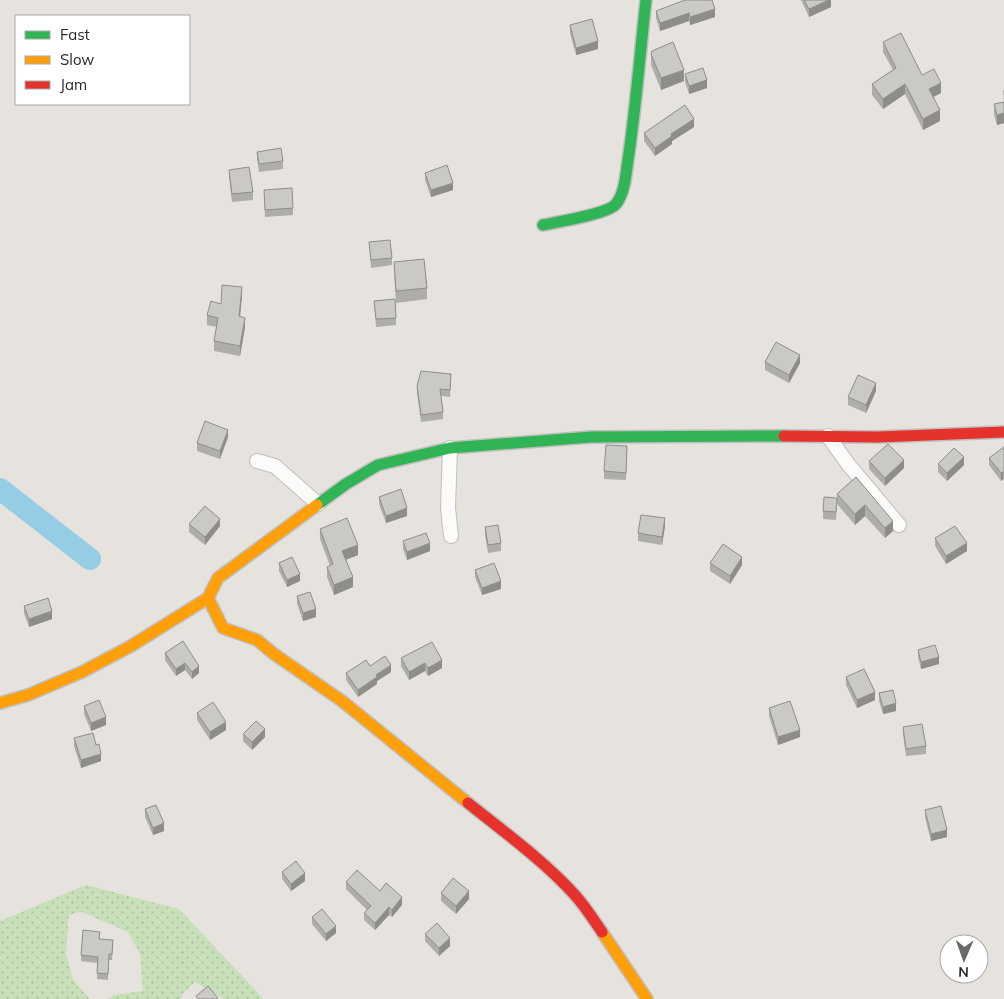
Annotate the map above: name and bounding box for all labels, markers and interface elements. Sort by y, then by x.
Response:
legend [15,15,190,105]
text: Fast [60,25,90,44]
text: Slow [60,50,94,69]
text: Jam [60,75,87,94]
north arrow [939,934,989,984]
text: N [958,963,969,981]

